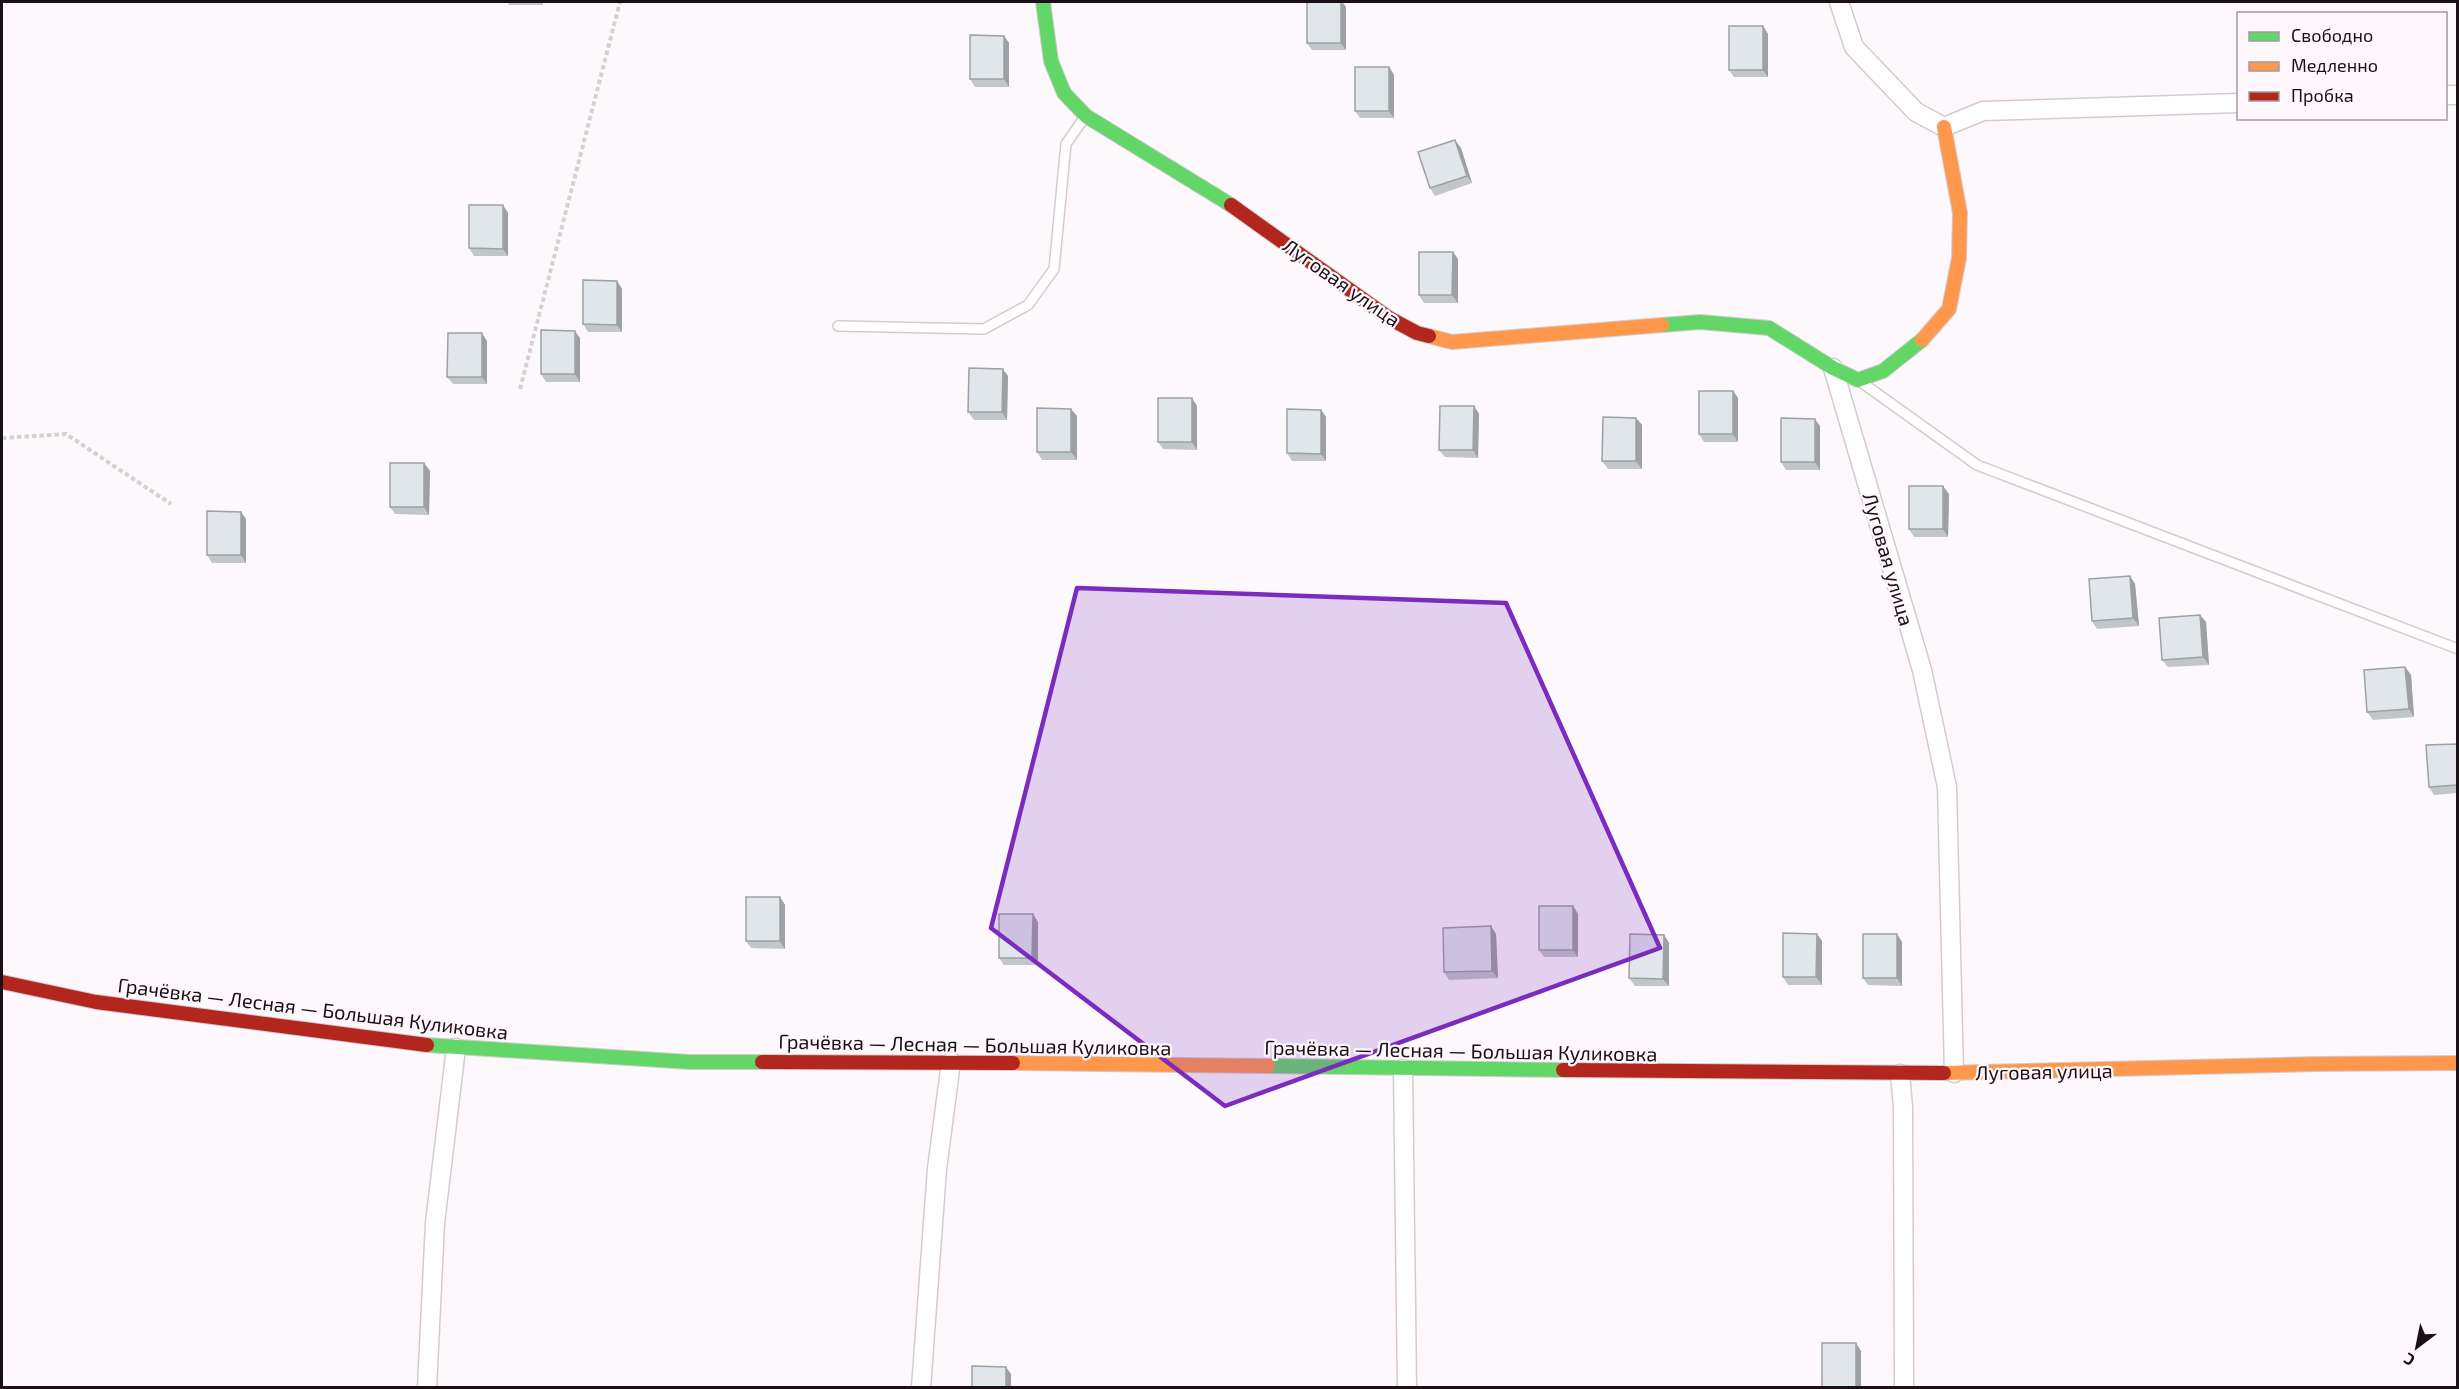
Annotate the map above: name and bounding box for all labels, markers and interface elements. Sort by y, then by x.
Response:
legend [2237,12,2447,120]
text: Свободно [2291,24,2373,46]
text: Медленно [2291,54,2378,76]
text: Пробка [2291,84,2354,106]
street label: Луговая улица [1278,233,1405,332]
street label: Луговая улица [1858,490,1919,629]
street label: Грачёвка — Лесная — Большая Куликовка [116,972,510,1045]
street label: Грачёвка — Лесная — Большая Куликовка [778,1029,1172,1060]
street label: Грачёвка — Лесная — Большая Куликовка [1264,1035,1658,1066]
street label: Луговая улица [1975,1058,2113,1085]
north arrow [2387,1317,2447,1377]
text: С [2400,1350,2418,1371]

